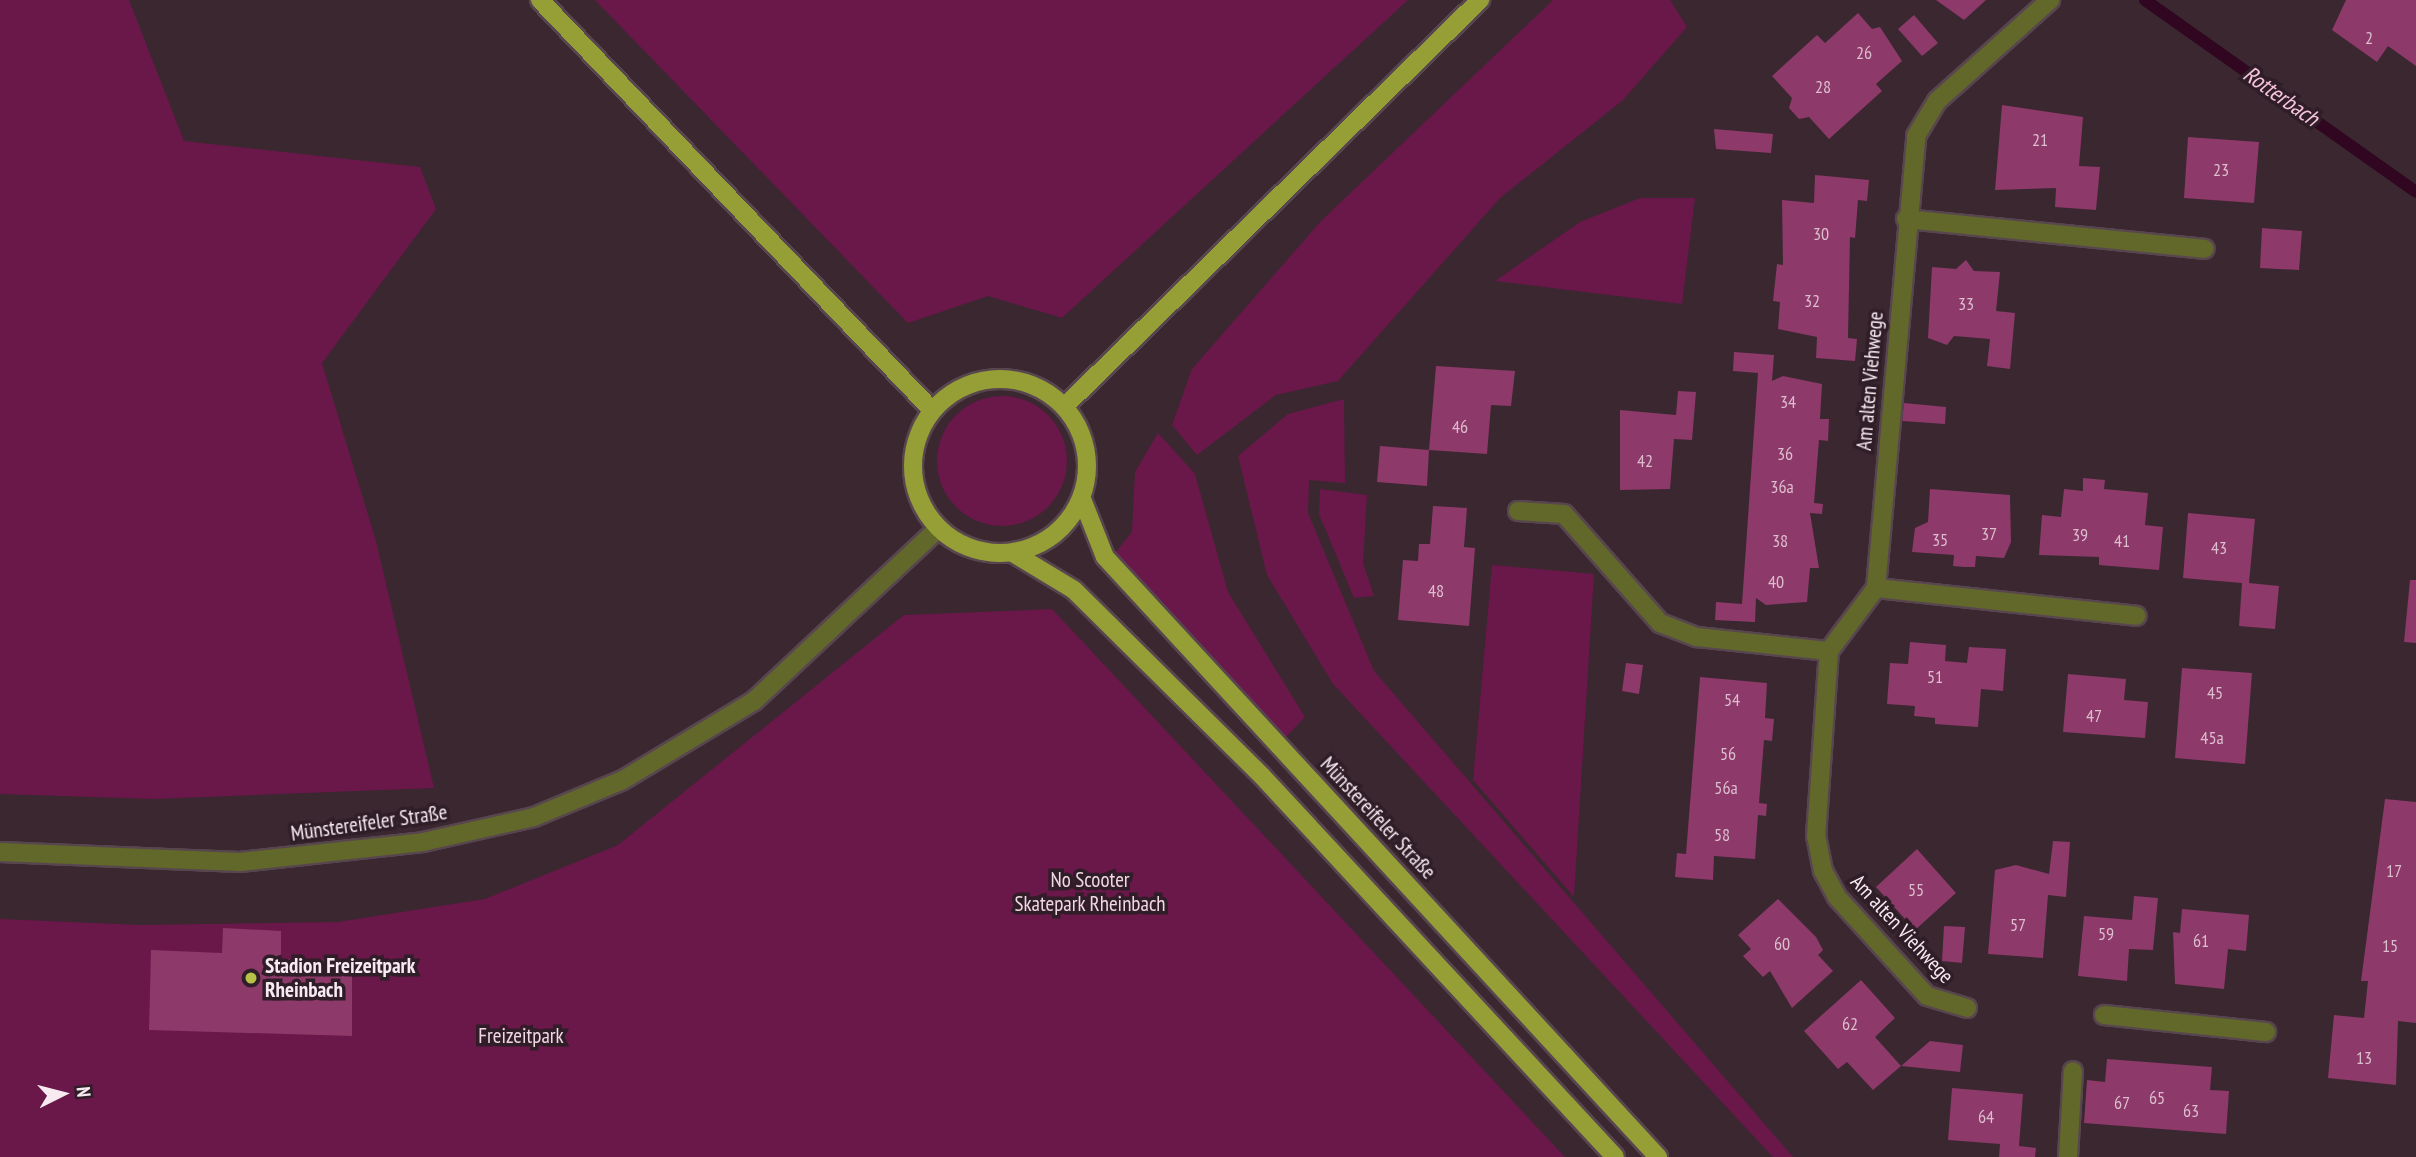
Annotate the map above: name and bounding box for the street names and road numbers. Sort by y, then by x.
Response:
street label: Am alten Viehwege [1851,310,1889,452]
street label: Münstereifeler Straße [1315,752,1441,884]
street label: Münstereifeler Straße [289,800,449,846]
street label: Am alten Viehwege [1845,869,1959,989]

